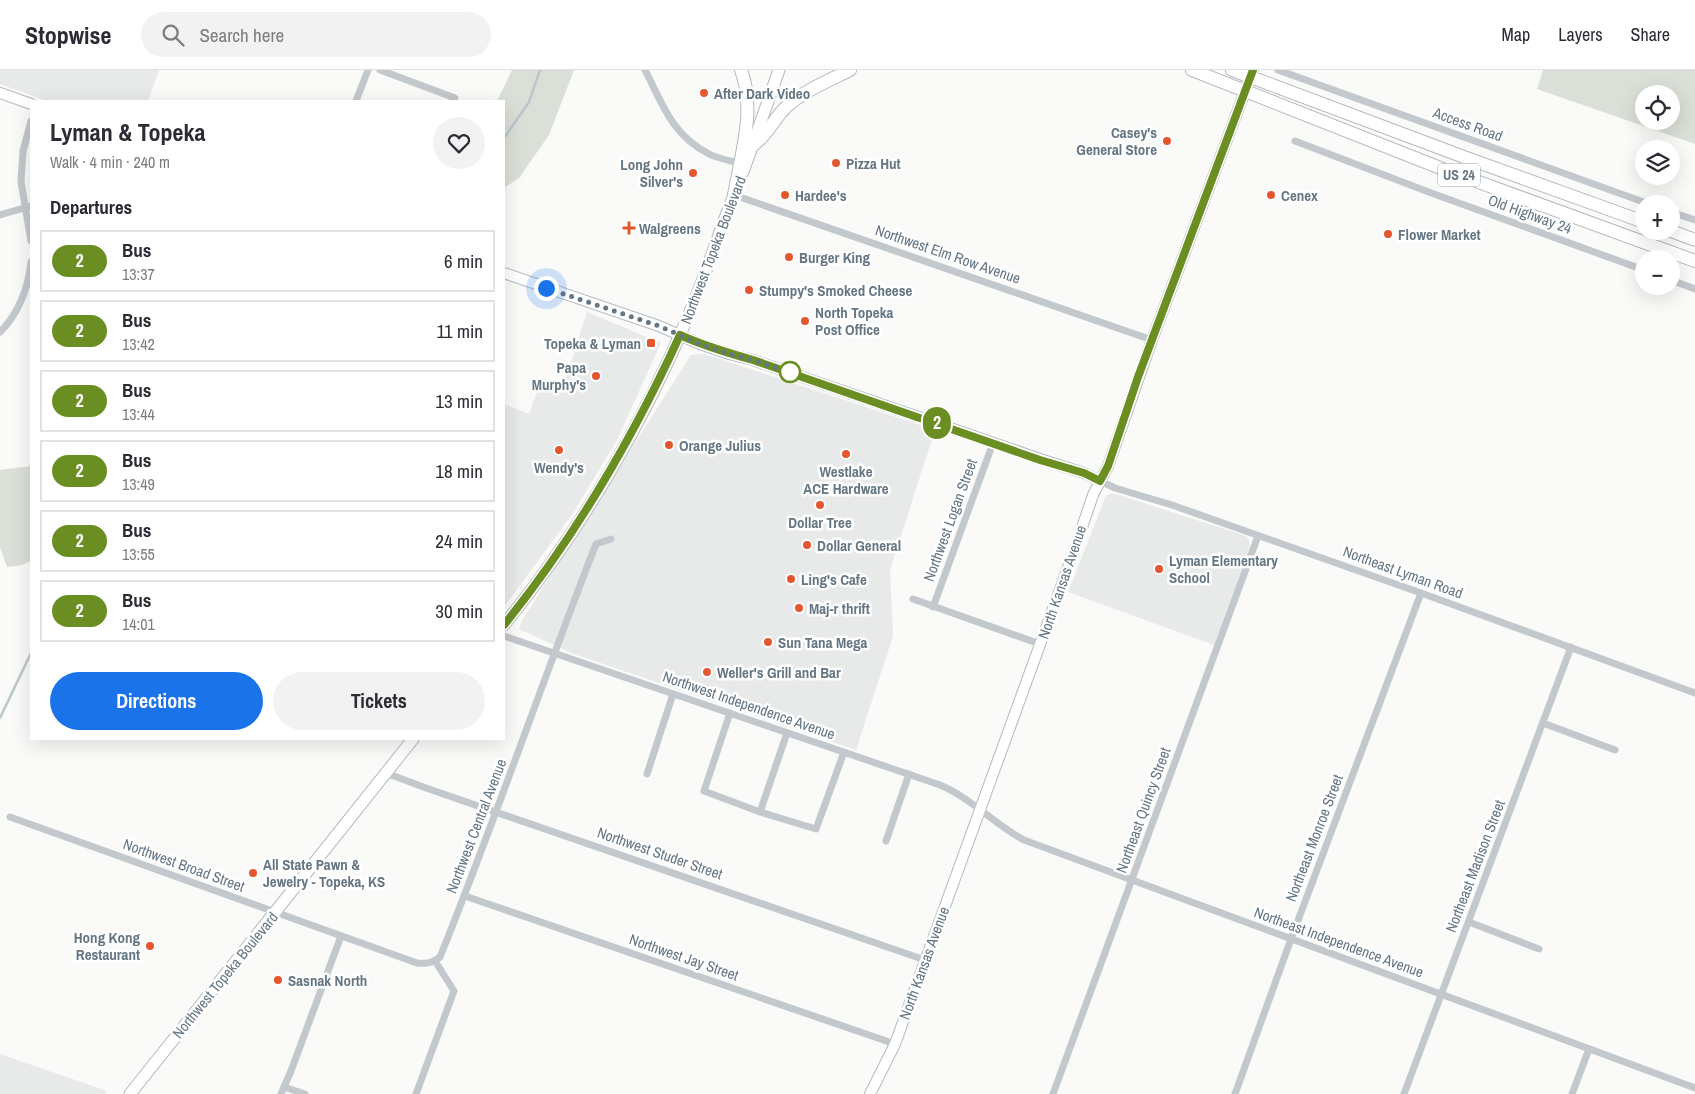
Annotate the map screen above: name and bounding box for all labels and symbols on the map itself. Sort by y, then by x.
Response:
place label: After Dark Video [714,83,810,104]
marker: After Dark Video [698,87,710,99]
street label: Access Road [1429,101,1506,146]
place label: Casey's General Store [1076,122,1157,160]
marker: Casey's General Store [1161,135,1173,147]
place label: Pizza Hut [846,153,901,174]
place label: Long John Silver's [620,154,683,192]
marker: Pizza Hut [830,157,842,169]
road number: US 24 [1438,164,1480,186]
marker: Long John Silver's [687,167,699,179]
street label: Northwest Topeka Boulevard [675,173,751,327]
place label: Hardee's [795,185,847,206]
place label: Cenex [1281,185,1318,206]
marker: Hardee's [779,189,791,201]
marker: Cenex [1265,189,1277,201]
street label: Old Highway 24 [1485,189,1575,239]
place label: Walgreens [639,218,701,239]
street label: Northwest Elm Row Avenue [873,219,1024,289]
marker: Walgreens [623,222,635,234]
place label: Flower Market [1398,224,1481,245]
marker: Flower Market [1382,228,1394,240]
place label: Burger King [799,247,871,268]
marker: Burger King [783,251,795,263]
your location [534,276,559,301]
place label: Stumpy's Smoked Cheese [759,280,912,301]
marker: Stumpy's Smoked Cheese [743,284,755,296]
place label: North Topeka Post Office [815,302,894,340]
marker: North Topeka Post Office [799,315,811,327]
place label: Topeka & Lyman [544,333,641,354]
marker: Topeka & Lyman [645,337,657,349]
place label: Papa Murphy's [532,357,586,395]
unlabelled marker [779,361,801,383]
marker: Papa Murphy's [590,370,602,382]
line badge: 2 [921,407,953,439]
place label: Orange Julius [679,435,761,456]
marker: Orange Julius [663,439,675,451]
marker: Wendy's [553,444,565,456]
marker: Westlake ACE Hardware [840,448,852,460]
street label: Northwest Logan Street [918,455,982,584]
place label: Wendy's [534,457,584,478]
place label: Westlake ACE Hardware [803,461,889,499]
marker: Dollar Tree [814,499,826,511]
place label: Dollar Tree [788,512,852,533]
street label: North Kansas Avenue [1033,522,1091,642]
place label: Dollar General [817,535,901,556]
marker: Dollar General [801,539,813,551]
street label: Northeast Lyman Road [1340,541,1466,603]
place label: Lyman Elementary School [1169,550,1278,588]
marker: Lyman Elementary School [1153,563,1165,575]
place label: Ling's Cafe [801,569,867,590]
marker: Ling's Cafe [785,573,797,585]
place label: Maj-r thrift [809,598,870,619]
marker: Maj-r thrift [793,602,805,614]
place label: Sun Tana Mega [778,632,867,653]
marker: Sun Tana Mega [762,636,774,648]
place label: Weller's Grill and Bar [717,662,841,683]
street label: Northwest Independence Avenue [660,666,838,744]
marker: Weller's Grill and Bar [701,666,713,678]
street label: Northeast Quincy Street [1111,744,1176,876]
street label: Northwest Central Avenue [441,755,511,896]
street label: Northeast Monroe Street [1280,771,1348,905]
street label: Northeast Madison Street [1440,796,1510,935]
street label: Northwest Studer Street [595,822,726,884]
street label: Northwest Broad Street [120,833,248,897]
place label: All State Pawn & Jewelry - Topeka, KS [263,854,385,892]
marker: All State Pawn & Jewelry - Topeka, KS [247,867,259,879]
street label: Northeast Independence Avenue [1251,902,1427,983]
street label: North Kansas Avenue [894,903,954,1022]
street label: Northwest Topeka Boulevard [167,907,283,1043]
place label: Hong Kong Restaurant [74,927,140,965]
street label: Northwest Jay Street [627,928,742,986]
marker: Hong Kong Restaurant [144,940,156,952]
place label: Sasnak North [288,970,367,991]
marker: Sasnak North [272,974,284,986]

